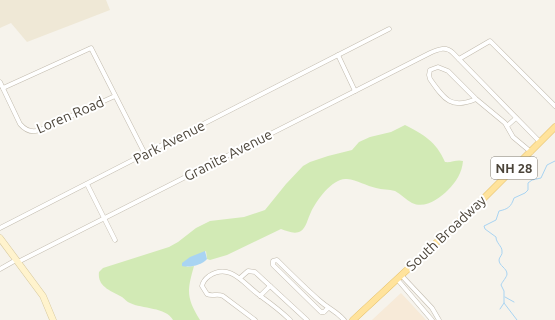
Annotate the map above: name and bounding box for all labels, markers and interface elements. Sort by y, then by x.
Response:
street label: Loren Road [34,94,106,136]
street label: Park Avenue [131,117,207,167]
street label: Granite Avenue [181,126,275,184]
road number: NH 28 [491,157,537,179]
street label: South Broadway [403,192,489,274]

